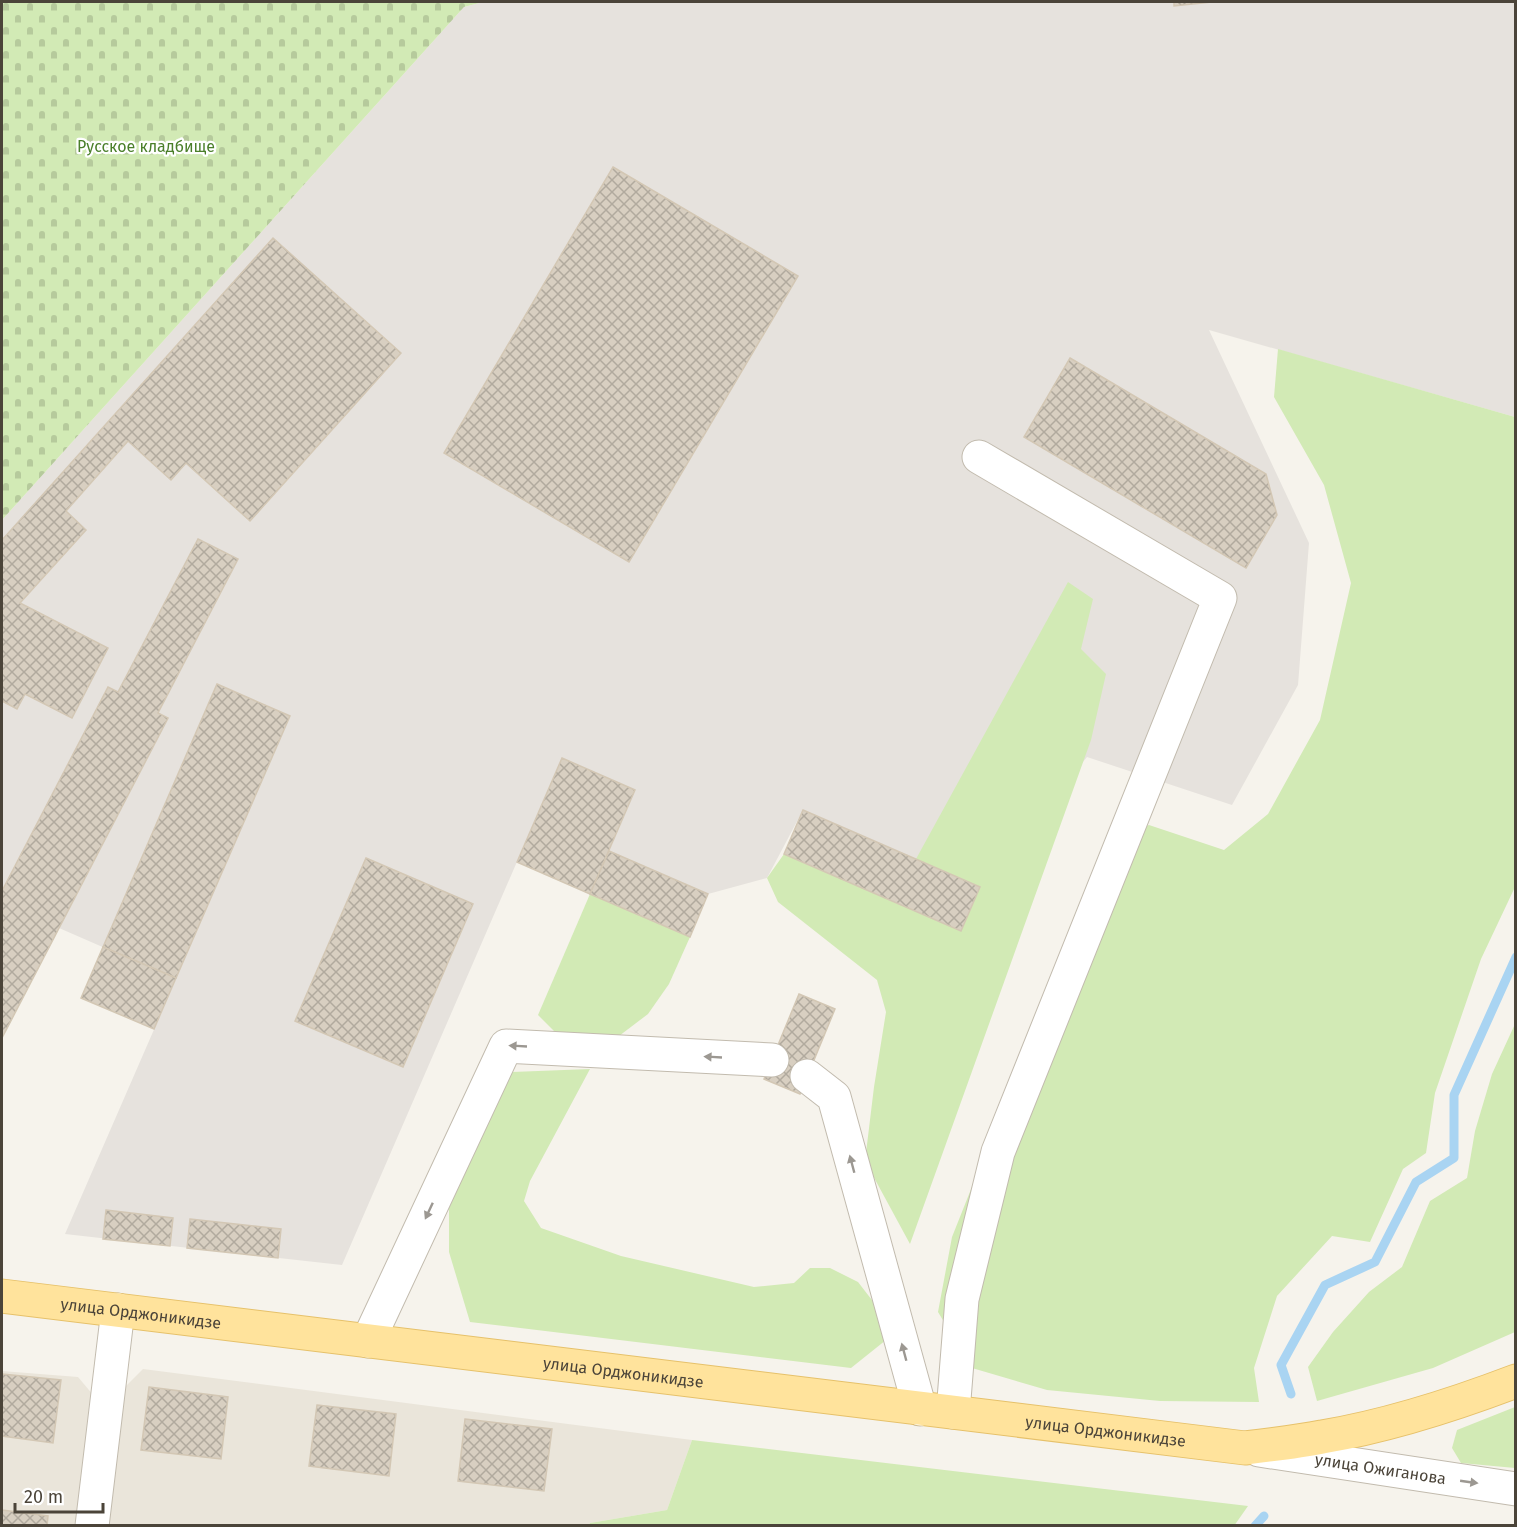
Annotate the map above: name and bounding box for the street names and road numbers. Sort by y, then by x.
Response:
street label: улица Орджоникидзе [60,1294,222,1332]
street label: улица Орджоникидзе [542,1353,705,1391]
street label: улица Орджоникидзе [1024,1412,1187,1450]
street label: улица Ожиганова [1314,1449,1447,1488]

